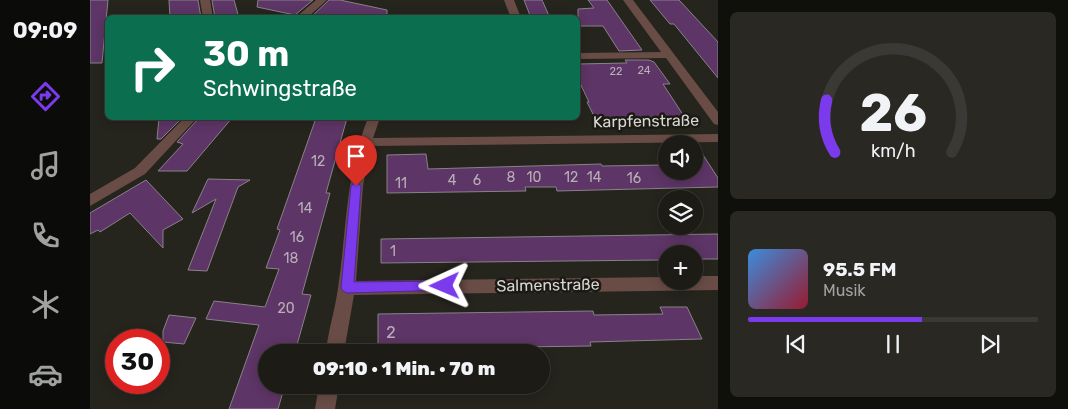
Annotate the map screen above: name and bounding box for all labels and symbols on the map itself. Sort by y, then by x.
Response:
house number: 24 [637,64,651,77]
house number: 22 [610,65,622,78]
street label: Karpfenstraße [593,111,699,131]
pin [335,135,377,186]
house number: 12 [311,153,325,170]
house number: 8 [507,169,516,186]
house number: 10 [527,169,542,186]
house number: 12 [564,169,578,186]
house number: 14 [587,169,602,186]
house number: 16 [627,170,641,187]
house number: 4 [448,172,457,189]
house number: 6 [473,172,481,189]
house number: 11 [395,175,407,192]
house number: 14 [298,200,313,217]
house number: 16 [290,229,304,246]
house number: 1 [390,243,396,260]
house number: 18 [284,250,299,267]
position arrow [418,259,470,311]
street label: Salmenstraße [496,275,600,295]
house number: 20 [277,300,295,317]
house number: 2 [386,323,396,342]
speed limit sign: 30 [105,329,170,394]

